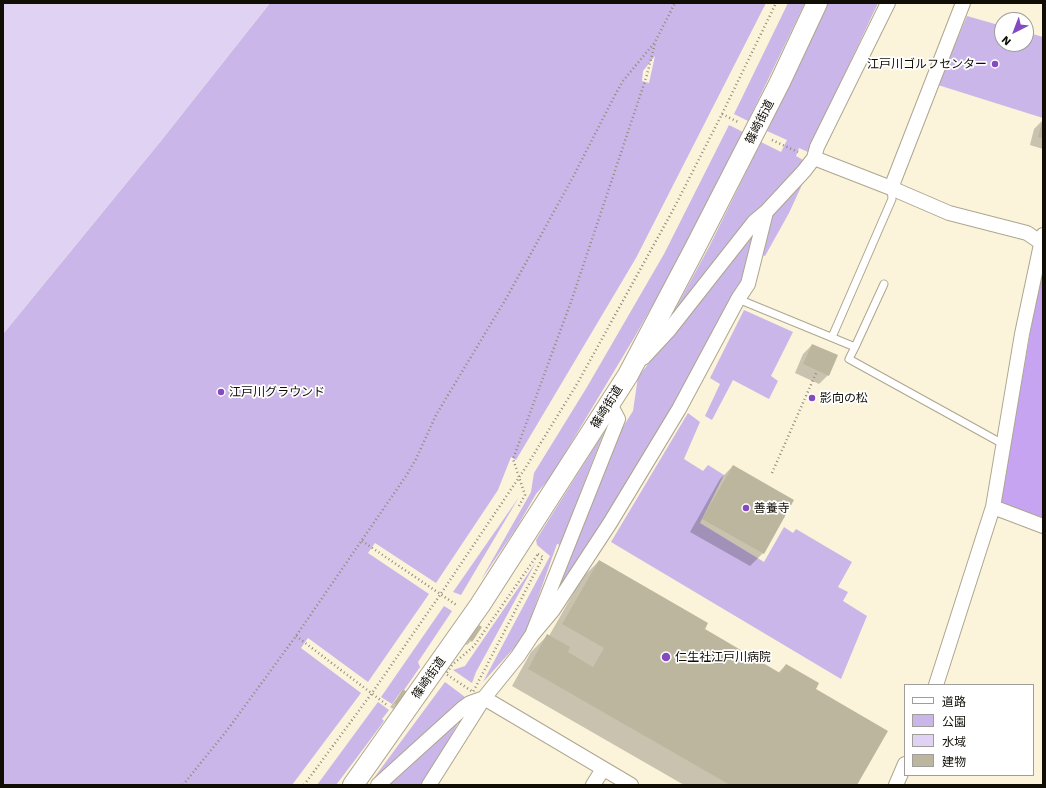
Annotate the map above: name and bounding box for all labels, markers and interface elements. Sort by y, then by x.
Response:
north arrow [994,12,1034,52]
text: N [999,33,1014,48]
place label: 江戸川ゴルフセンター [867,57,987,71]
marker: 江戸川ゴルフセンター [990,59,1000,69]
street label: 篠崎街道 [743,97,777,147]
street label: 篠崎街道 [588,383,626,431]
place label: 江戸川グラウンド [229,385,325,399]
marker: 江戸川グラウンド [216,387,226,397]
place label: 影向の松 [820,391,868,405]
marker: 影向の松 [807,393,817,403]
place label: 善養寺 [754,501,790,515]
marker: 善養寺 [741,503,751,513]
place label: 仁生社江戸川病院 [675,650,771,664]
marker: 仁生社江戸川病院 [660,651,672,663]
street label: 篠崎街道 [409,654,449,702]
legend [904,684,1034,776]
text: 道路 [942,695,966,709]
text: 公園 [942,715,966,729]
text: 水域 [942,735,966,749]
text: 建物 [942,755,966,769]

